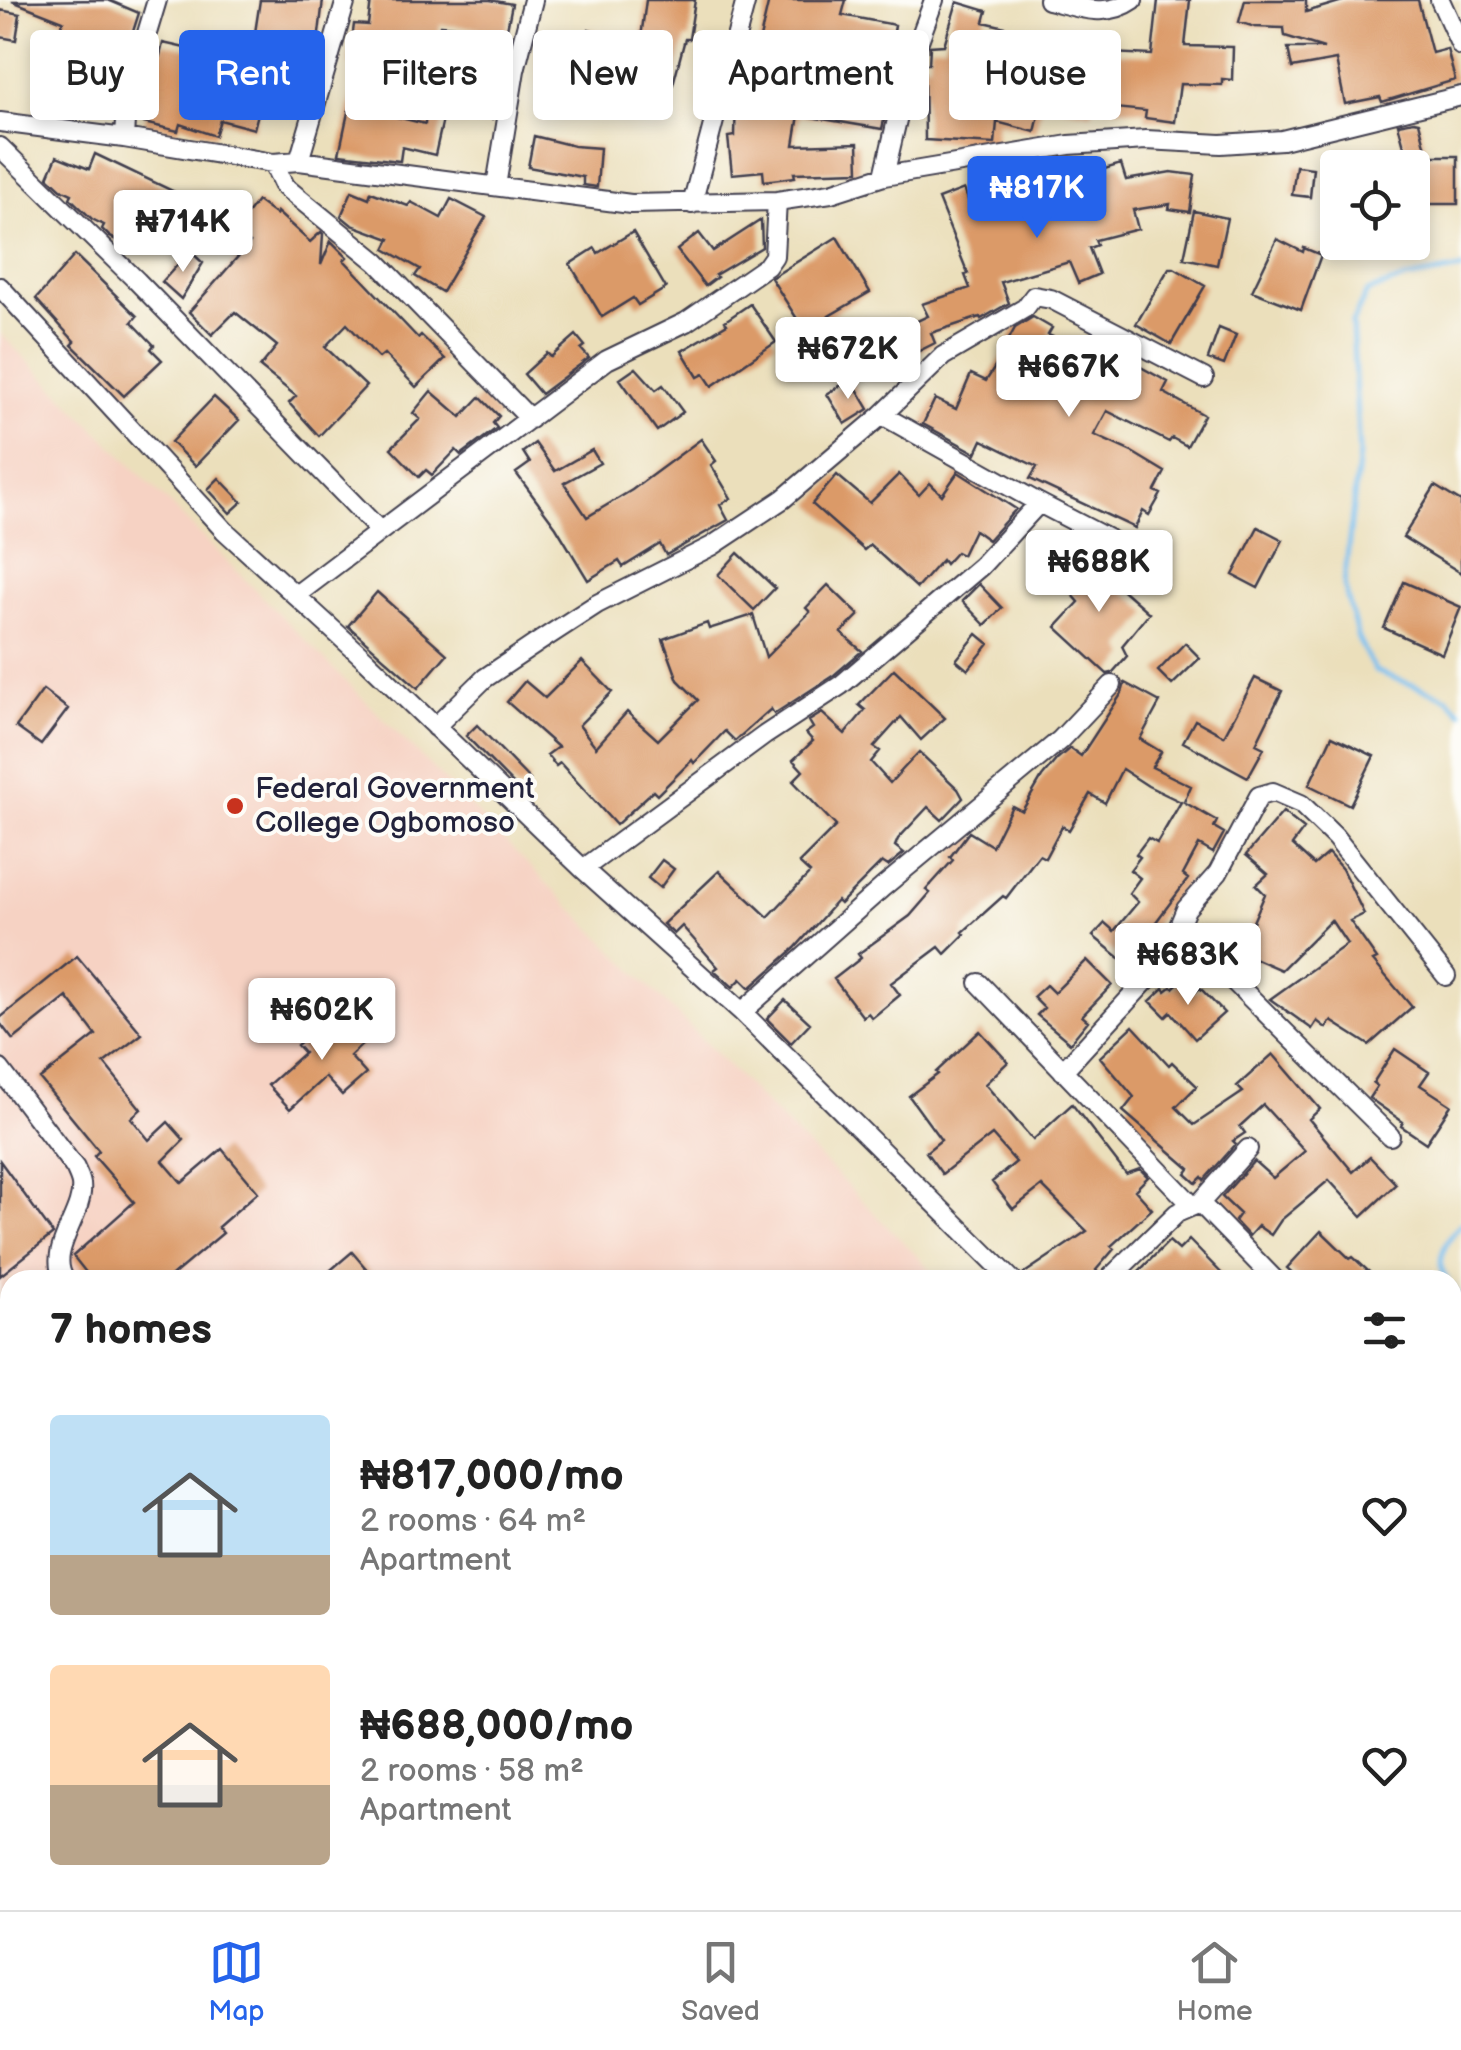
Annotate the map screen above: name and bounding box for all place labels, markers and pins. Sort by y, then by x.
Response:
pin: ₦817K [967,156,1107,241]
pin: ₦714K [113,190,253,275]
pin: ₦672K [778,317,918,402]
pin: ₦667K [999,335,1139,420]
pin: ₦688K [1029,530,1169,615]
place label: Federal Government College Ogbomoso [255,771,534,841]
marker: Federal Government College Ogbomoso [224,795,246,817]
pin: ₦683K [1118,923,1258,1008]
pin: ₦602K [252,978,392,1063]

